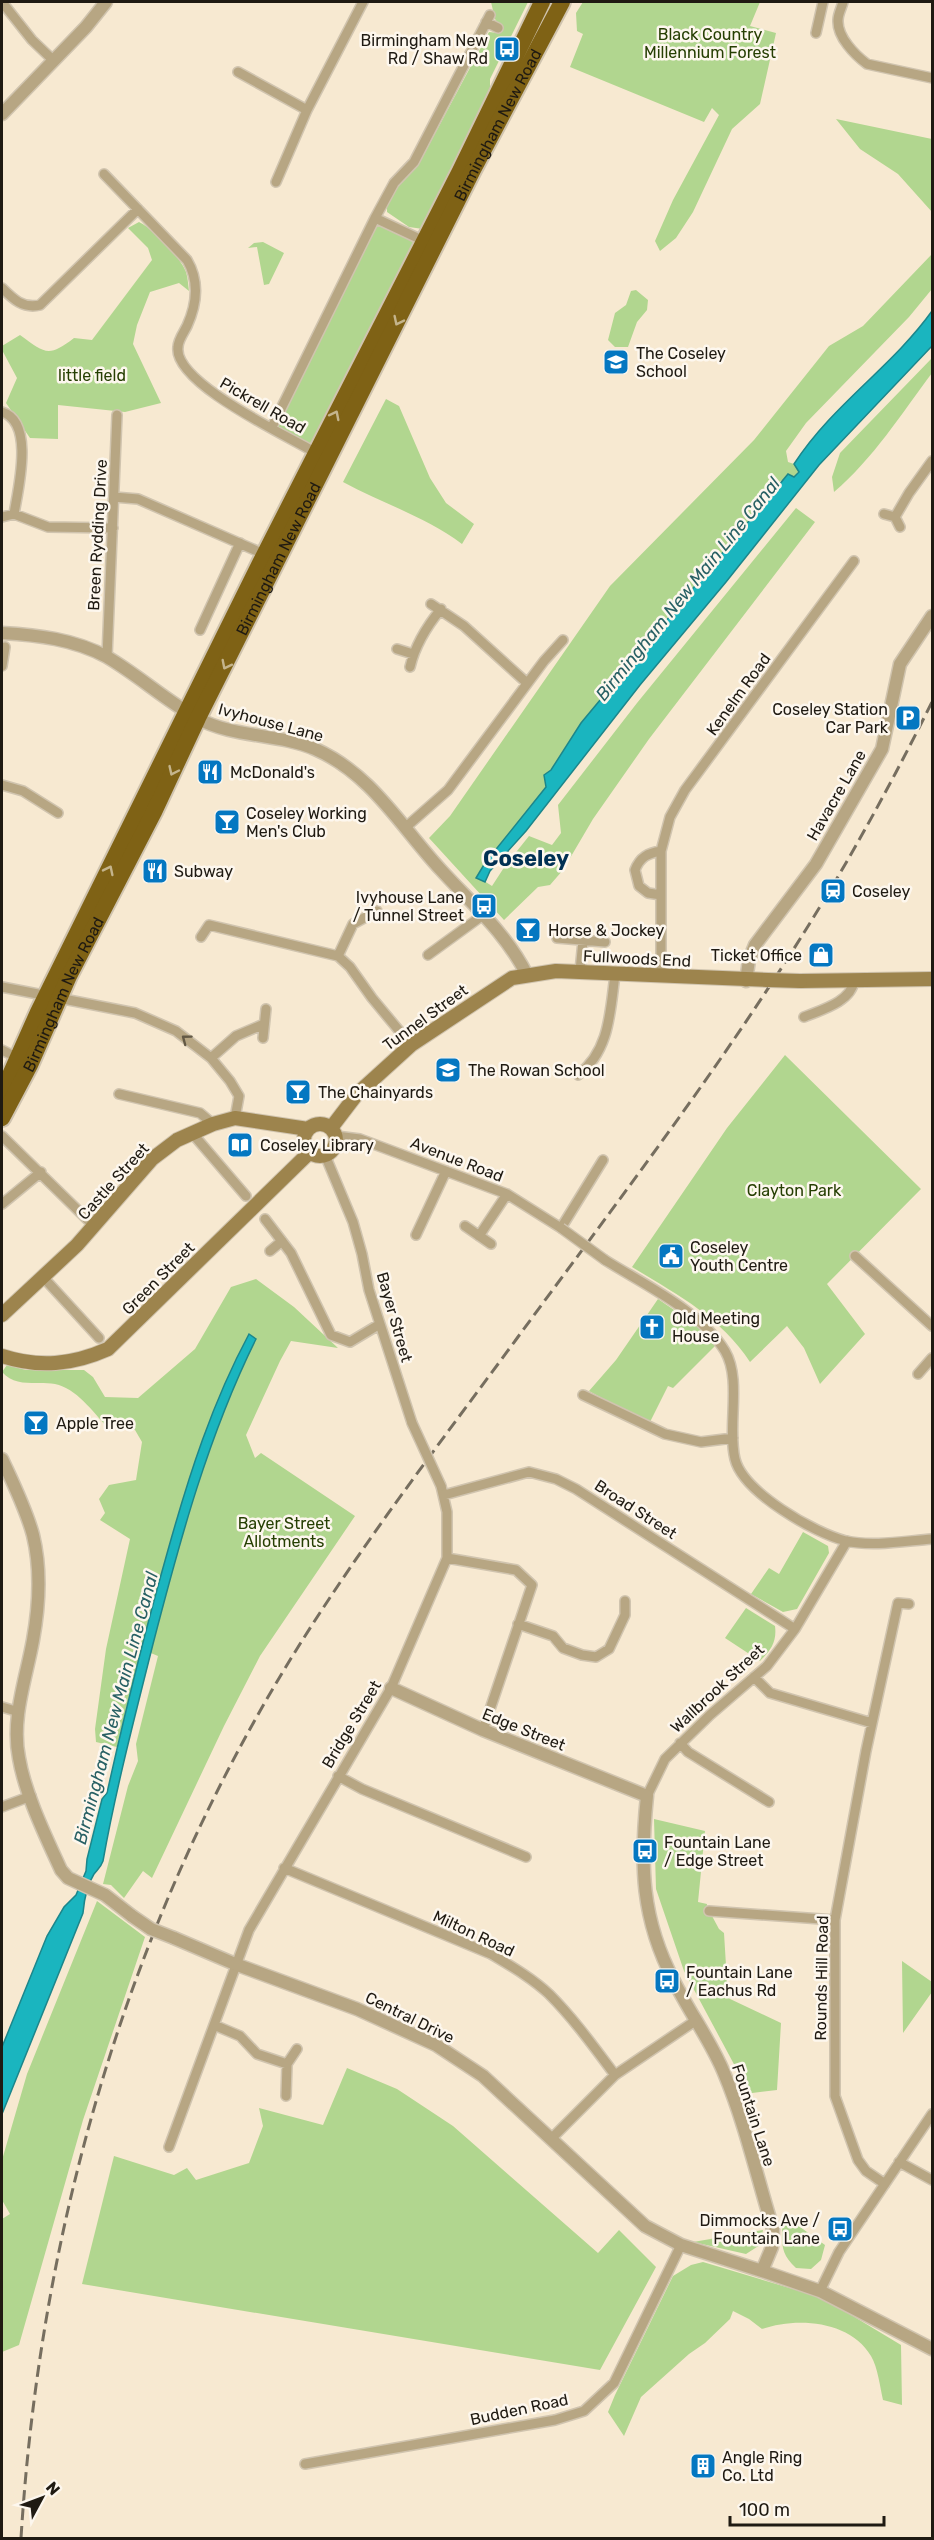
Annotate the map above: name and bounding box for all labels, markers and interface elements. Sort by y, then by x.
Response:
park label: Black Country Millennium Forest [644,25,776,62]
place label: Birmingham New Rd / Shaw Rd [361,31,488,68]
bus stop icon: Birmingham New Rd / Shaw Rd [492,34,522,64]
street label: Birmingham New Road [450,46,545,204]
one-way arrow [393,315,405,326]
place label: The Coseley School [636,344,726,381]
school or university icon: The Coseley School [601,347,631,377]
park label: little field [58,366,126,385]
street label: Pickrell Road [217,373,309,438]
one-way arrow [328,410,340,421]
street label: Breen Rydding Drive [84,459,111,611]
water label: Birmingham New Main Line Canal [591,472,785,705]
street label: Birmingham New Road [232,479,325,639]
street label: Kenelm Road [702,650,775,739]
one-way arrow [222,659,233,669]
street label: Ivyhouse Lane [216,699,326,746]
place label: Coseley Station Car Park [772,700,889,737]
parking icon: Coseley Station Car Park [893,703,923,733]
street label: Havacre Lane [803,746,870,844]
restaurant icon: McDonald's [195,757,225,787]
place label: McDonald's [230,763,315,782]
one-way arrow [169,765,181,776]
place label: Coseley Working Men's Club [246,804,367,841]
bar icon: Coseley Working Men's Club [212,807,242,837]
district label: Coseley [483,845,569,872]
restaurant icon: Subway [140,856,170,886]
place label: Subway [174,862,233,881]
one-way arrow [102,865,113,876]
station icon: Coseley [818,876,848,906]
place label: Coseley [852,882,910,901]
place label: Ivyhouse Lane / Tunnel Street [353,888,464,925]
bus stop icon: Ivyhouse Lane / Tunnel Street [469,891,499,921]
street label: Birmingham New Road [19,914,108,1075]
bar icon: Horse & Jockey [513,915,543,945]
place label: Horse & Jockey [548,921,664,940]
shop icon: Ticket Office [806,940,836,970]
street label: Fullwoods End [583,946,691,971]
place label: Ticket Office [711,946,802,965]
street label: Tunnel Street [379,980,471,1054]
one-way arrow [182,1036,193,1047]
school or university icon: The Rowan School [433,1055,463,1085]
place label: The Rowan School [468,1061,605,1080]
bar icon: The Chainyards [283,1077,313,1107]
place label: The Chainyards [318,1083,433,1102]
library icon: Coseley Library [225,1130,255,1160]
street label: Avenue Road [408,1133,506,1186]
place label: Coseley Library [260,1136,374,1155]
street label: Castle Street [74,1139,153,1224]
park label: Clayton Park [747,1181,842,1200]
street label: Green Street [118,1238,199,1319]
place label: Coseley Youth Centre [690,1238,788,1275]
public building icon: Coseley Youth Centre [656,1241,686,1271]
street label: Bayer Street [373,1270,416,1364]
place label: Old Meeting House [672,1309,760,1346]
church icon: Old Meeting House [637,1312,667,1342]
bar icon: Apple Tree [21,1408,51,1438]
place label: Apple Tree [56,1414,134,1433]
street label: Broad Street [591,1476,680,1543]
park label: Bayer Street Allotments [238,1514,330,1551]
water label: Birmingham New Main Line Canal [69,1569,163,1847]
street label: Wallbrook Street [667,1640,768,1737]
street label: Bridge Street [318,1677,385,1772]
street label: Edge Street [480,1704,568,1755]
place label: Fountain Lane / Edge Street [664,1833,771,1870]
bus stop icon: Fountain Lane / Edge Street [630,1836,660,1866]
street label: Milton Road [430,1906,517,1961]
street label: Rounds Hill Road [811,1915,832,2041]
place label: Fountain Lane / Eachus Rd [686,1963,793,2000]
bus stop icon: Fountain Lane / Eachus Rd [652,1966,682,1996]
street label: Central Drive [362,1988,457,2047]
street label: Fountain Lane [728,2062,779,2169]
place label: Dimmocks Ave / Fountain Lane [699,2211,820,2248]
bus stop icon: Dimmocks Ave / Fountain Lane [825,2214,855,2244]
street label: Budden Road [468,2390,570,2429]
place label: Angle Ring Co. Ltd [722,2448,802,2485]
building icon: Angle Ring Co. Ltd [688,2451,718,2481]
north arrow [12,2468,72,2528]
text: N [42,2478,64,2499]
scale bar [730,2489,884,2527]
text: 100 m [739,2499,790,2521]

